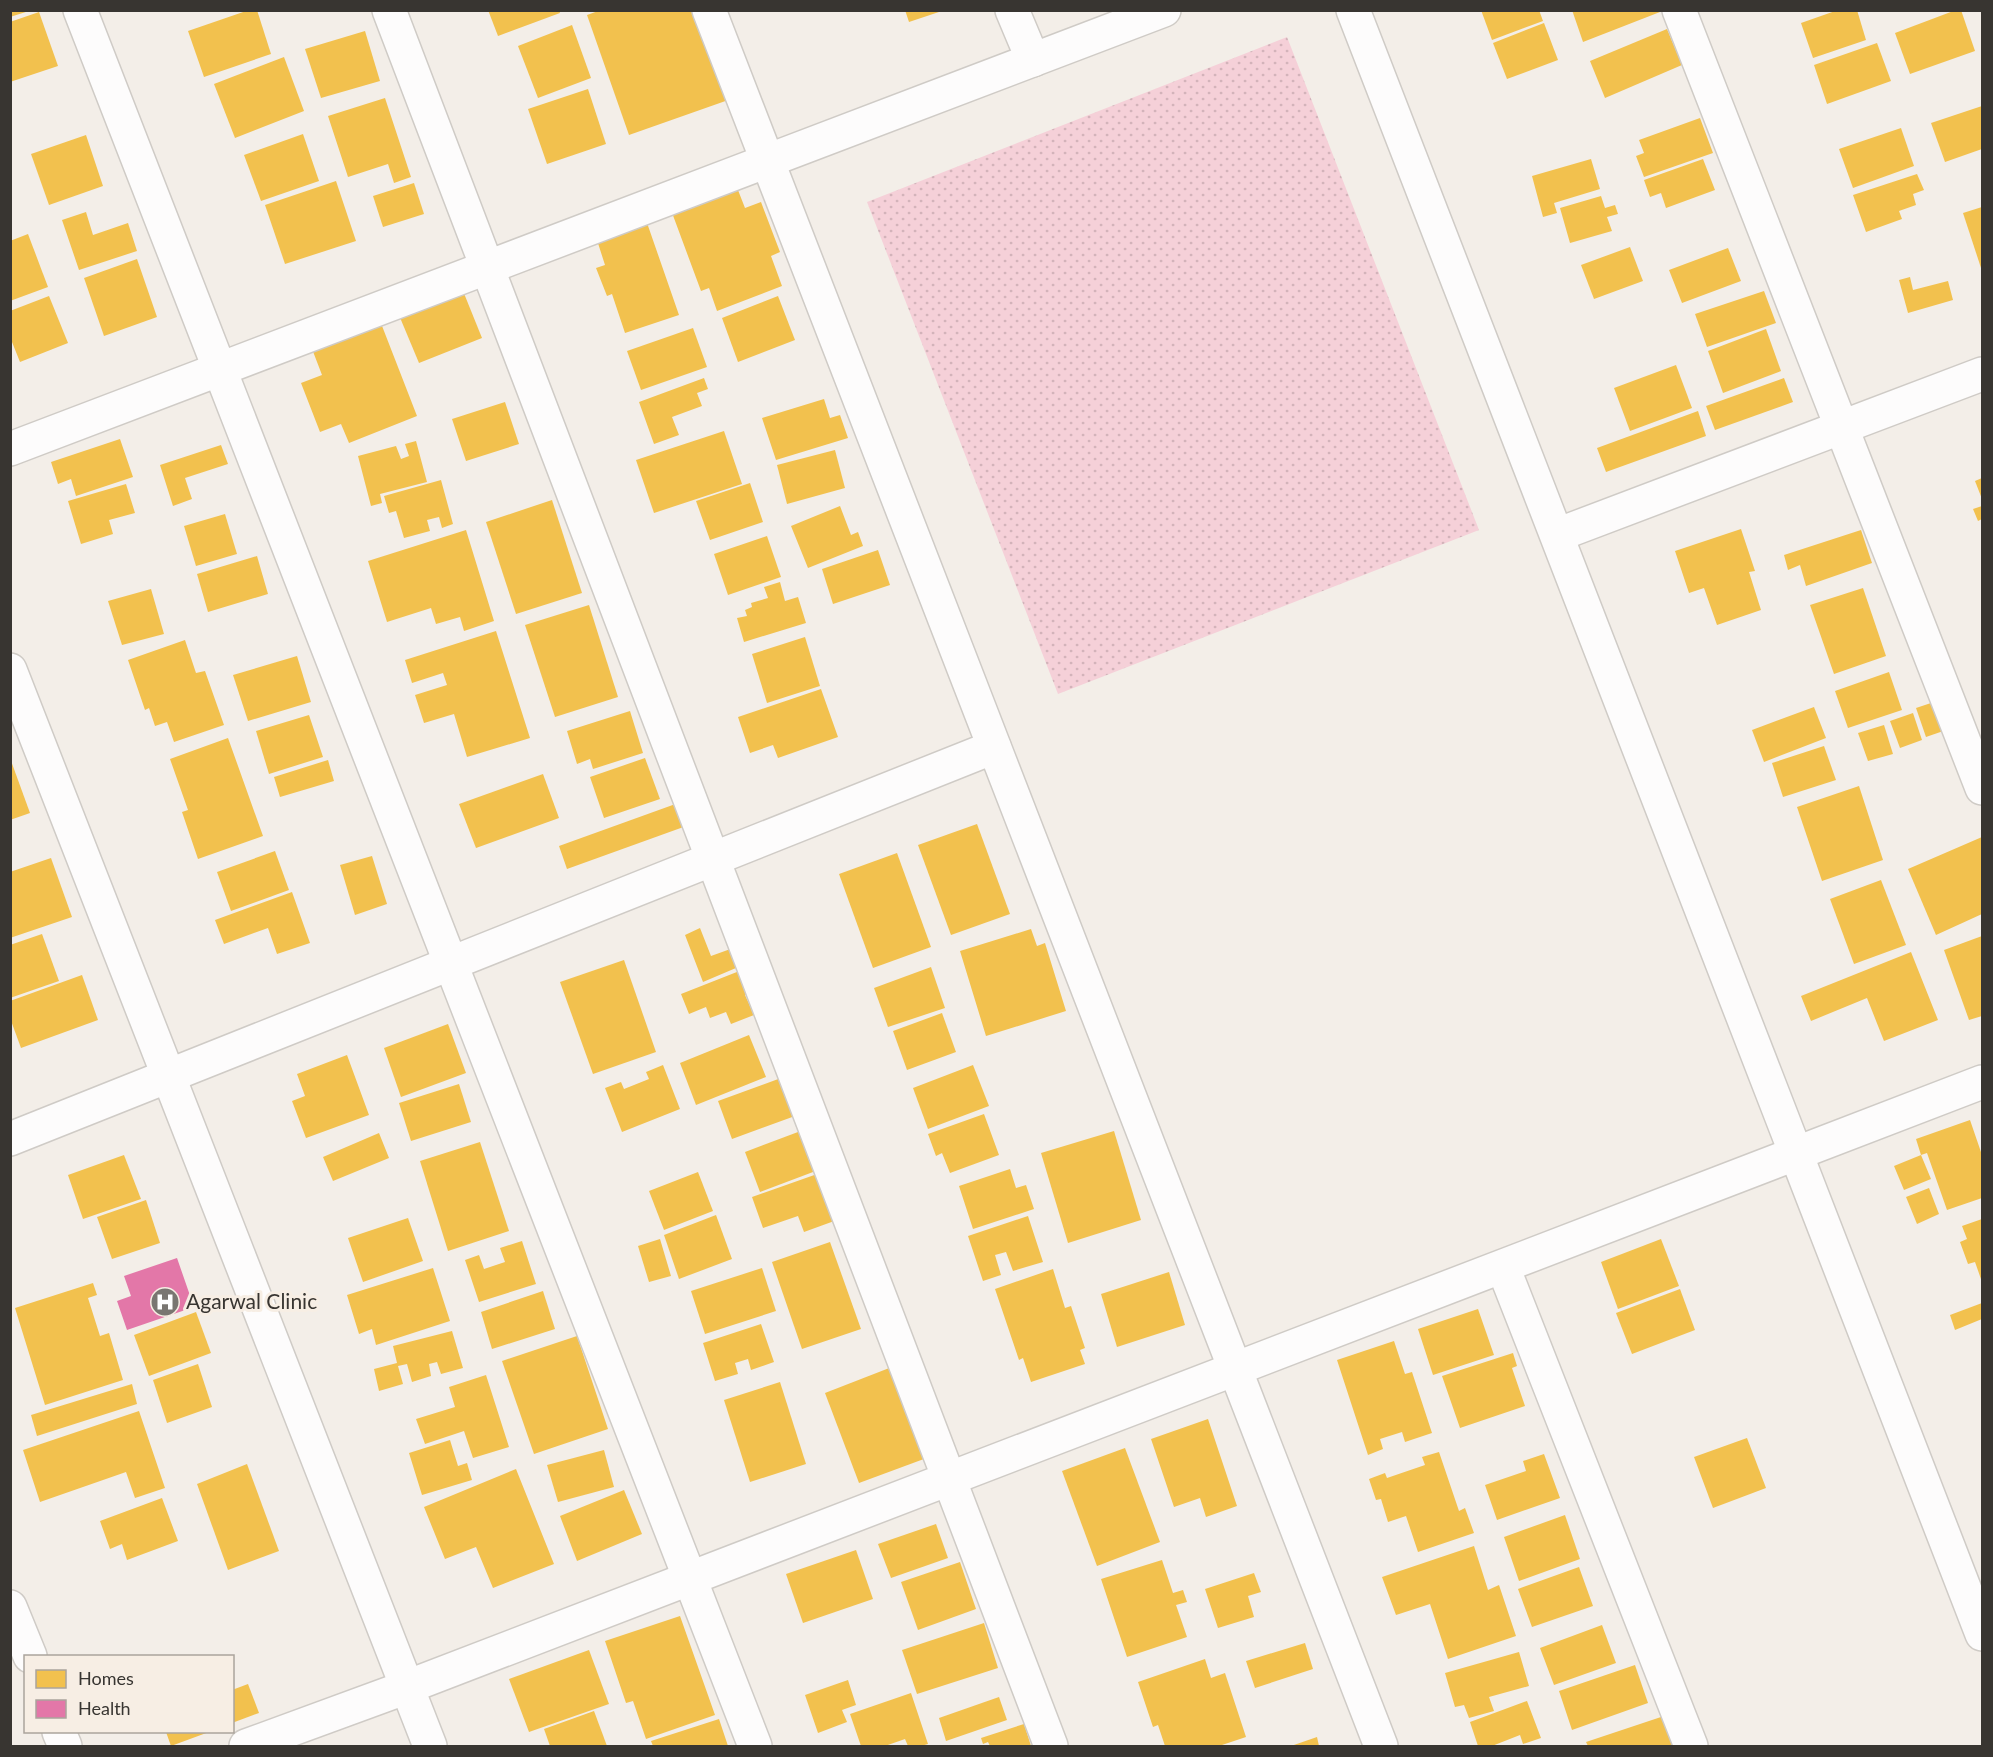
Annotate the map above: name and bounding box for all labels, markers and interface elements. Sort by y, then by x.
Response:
hospital icon: Agarwal Clinic [149,1286,181,1318]
place label: Agarwal Clinic [186,1288,317,1313]
legend [24,1655,234,1733]
text: Homes [78,1667,134,1689]
text: Health [78,1697,131,1719]

